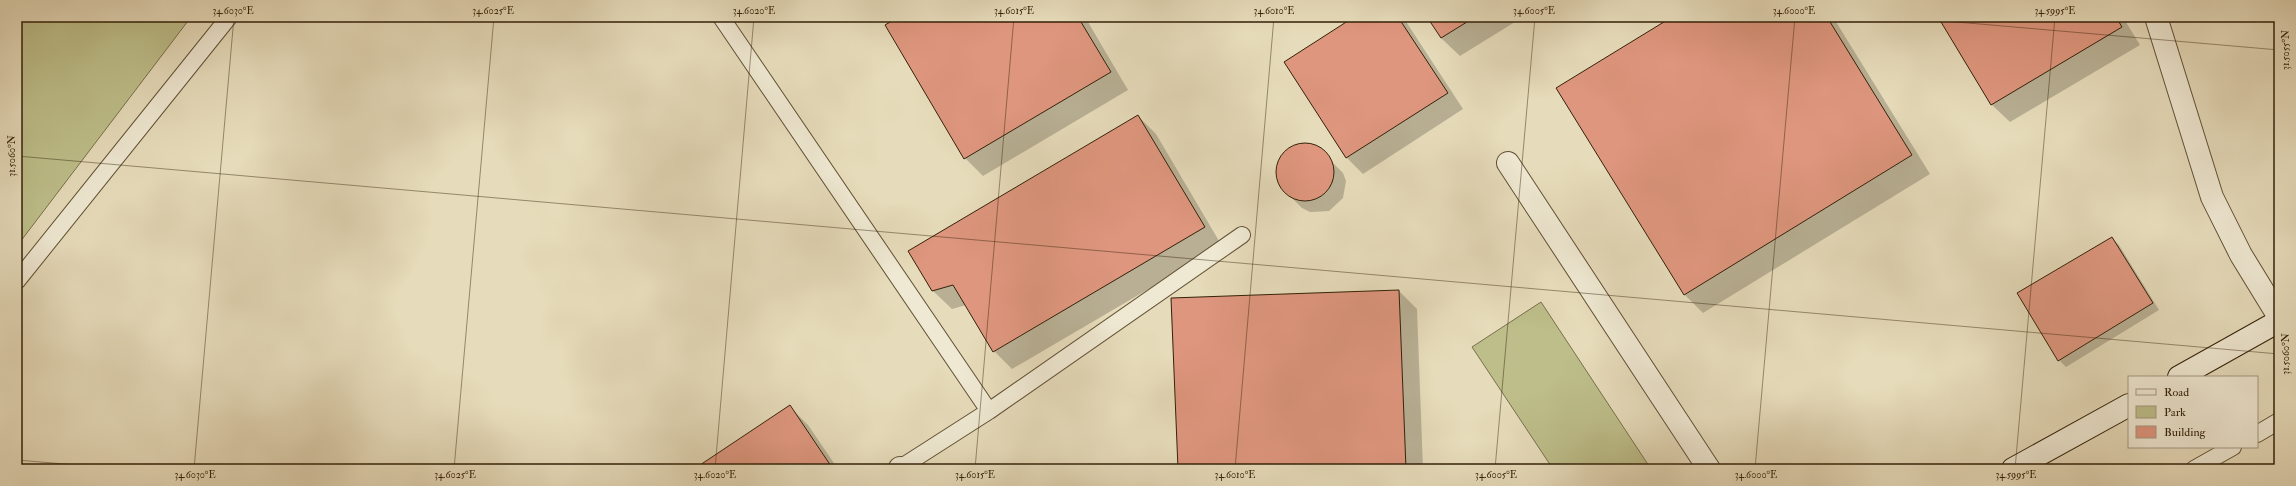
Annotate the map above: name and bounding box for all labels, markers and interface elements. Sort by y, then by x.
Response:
text: 34.6030°E [212,5,254,17]
text: 34.6025°E [472,5,514,17]
text: 34.6020°E [733,5,775,17]
text: 34.6015°E [994,5,1034,17]
text: 34.6010°E [1254,5,1294,17]
text: 34.6005°E [1513,5,1555,17]
text: 34.6000°E [1773,5,1815,17]
text: 34.5995°E [2035,5,2075,17]
text: 31.5055°N [2280,30,2292,70]
text: 31.5060°N [6,135,18,177]
text: 31.5060°N [2280,333,2292,375]
legend [2128,376,2258,448]
text: Road [2164,385,2189,400]
text: Park [2164,405,2186,420]
text: Building [2164,425,2207,440]
text: 34.6030°E [174,469,216,481]
text: 34.6025°E [434,469,476,481]
text: 34.6020°E [694,469,736,481]
text: 34.6015°E [955,469,995,481]
text: 34.6010°E [1215,469,1255,481]
text: 34.6005°E [1475,469,1517,481]
text: 34.6000°E [1735,469,1777,481]
text: 34.5995°E [1996,469,2036,481]

